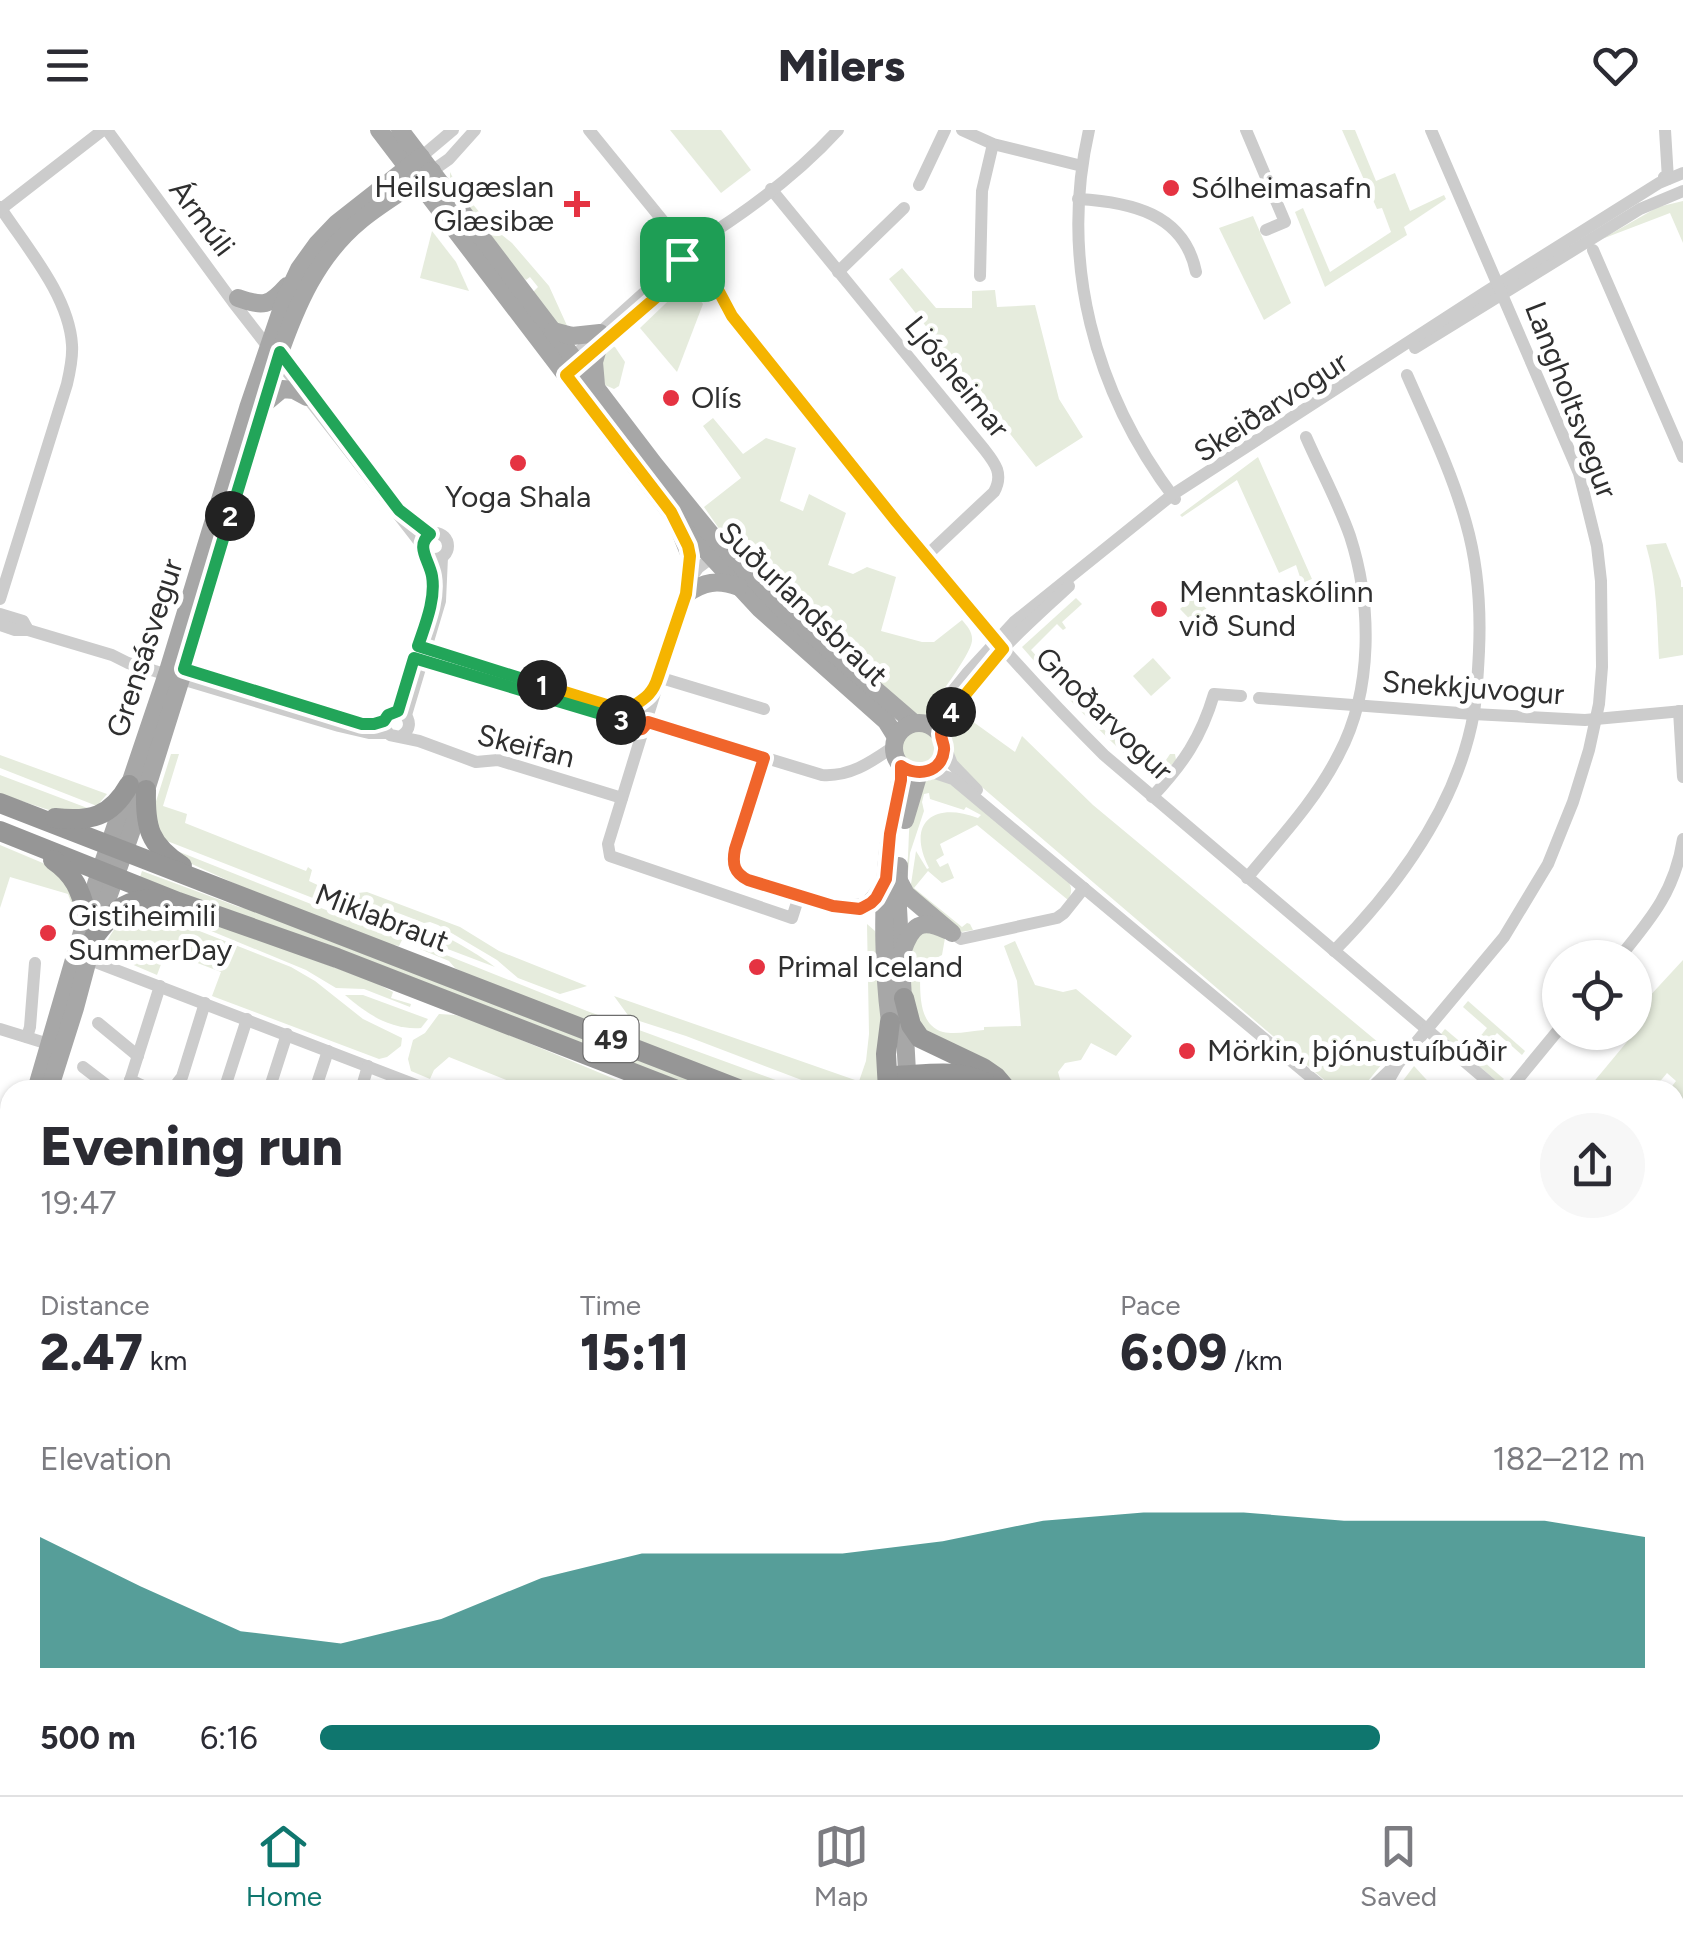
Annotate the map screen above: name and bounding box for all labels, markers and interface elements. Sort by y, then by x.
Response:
icon: menu [40,38,95,93]
text: Milers [778,38,905,92]
icon: heart [1588,38,1643,93]
place label: Heilsugæslan Glæsibæ [374,168,554,239]
place label: Sólheimasafn [1191,169,1371,206]
street label: Ármúli [162,172,243,263]
marker: Sólheimasafn [1160,177,1182,199]
marker: Heilsugæslan Glæsibæ [564,191,590,217]
pin [640,217,725,302]
icon: arrive [655,232,710,287]
street label: Langholtsvegur [1517,296,1626,503]
street label: Ljósheimar [897,308,1018,445]
street label: Skeiðarvogur [1187,343,1355,470]
place label: Olís [691,379,742,416]
marker: Olís [660,387,682,409]
marker: Yoga Shala [507,452,529,474]
place label: Yoga Shala [445,478,591,515]
pin: 2 [205,491,255,541]
text: 2 [222,499,238,533]
street label: Suðurlandsbraut [711,514,896,694]
street label: Grensásvegur [98,554,191,742]
place label: Menntaskólinn við Sund [1179,573,1373,644]
marker: Menntaskólinn við Sund [1148,598,1170,620]
street label: Gnoðarvogur [1028,639,1181,788]
pin: 1 [517,660,567,710]
street label: Snekkjuvogur [1381,663,1565,712]
text: 1 [536,668,548,702]
pin: 4 [926,687,976,737]
pin: 3 [596,695,646,745]
text: 4 [942,695,960,729]
text: 3 [613,703,629,737]
street label: Skeifan [474,716,579,775]
street label: Miklabraut [310,875,454,960]
place label: Gistiheimili SummerDay [68,897,232,968]
marker: Gistiheimili SummerDay [37,922,59,944]
map controls [1542,940,1652,1050]
button: locate [1542,940,1652,1050]
place label: Primal Iceland [777,948,963,985]
marker: Primal Iceland [746,956,768,978]
road number: 49 [584,1016,638,1062]
place label: Mörkin, þjónustuíbúðir [1207,1032,1507,1069]
marker: Mörkin, þjónustuíbúðir [1176,1040,1198,1062]
text: Evening run [40,1113,343,1179]
button: share [1540,1113,1645,1218]
text: 19:47 [40,1184,116,1222]
text: Distance [40,1288,150,1322]
text: Time [580,1288,641,1322]
text: Pace [1120,1288,1181,1322]
text: 2.47 [40,1322,143,1383]
text: 15:11 [580,1322,689,1383]
text: 6:09 [1120,1322,1227,1383]
text: km [143,1343,187,1377]
text: /km [1227,1343,1283,1377]
text: Elevation [40,1440,172,1478]
text: 182–212 m [1493,1440,1645,1478]
text: 500 m [40,1719,136,1757]
text: 6:16 [200,1719,258,1757]
tab: Home [246,1819,322,1913]
tab: Map [814,1819,869,1913]
tab: Saved [1360,1819,1437,1913]

